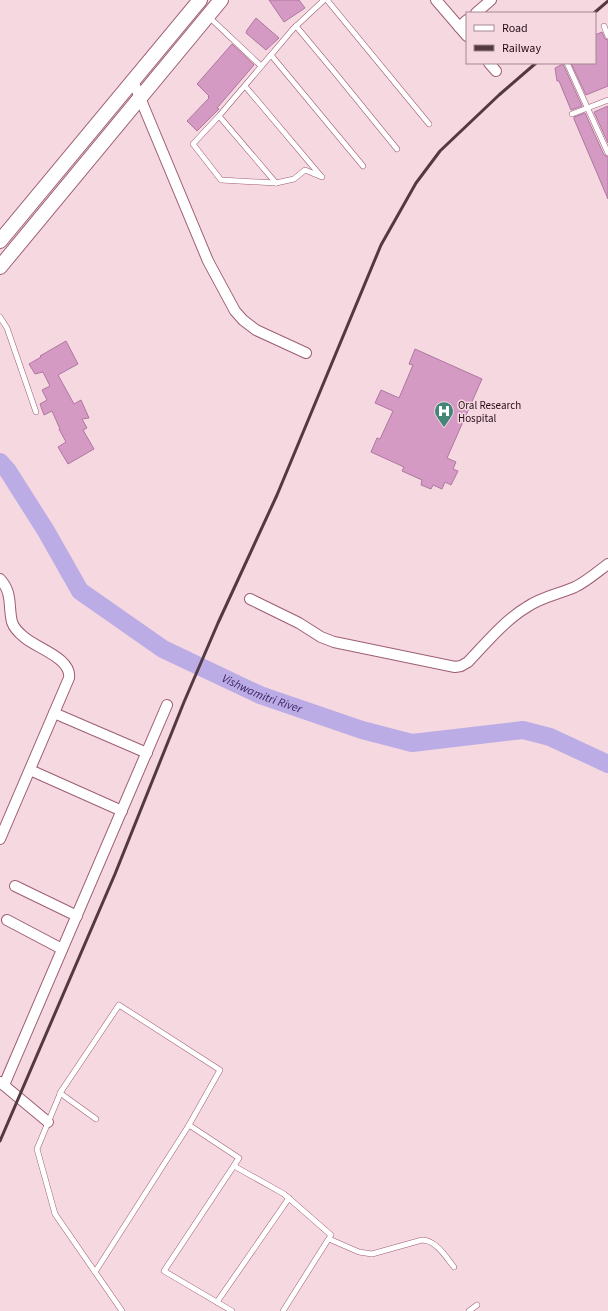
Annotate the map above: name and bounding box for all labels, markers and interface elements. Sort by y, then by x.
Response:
legend [466,12,596,64]
text: Road [502,20,528,37]
text: Railway [502,40,541,57]
place label: Oral Research Hospital [458,398,521,426]
hospital icon: Oral Research Hospital [433,400,455,428]
water label: Vishwamitri River [219,670,305,718]

